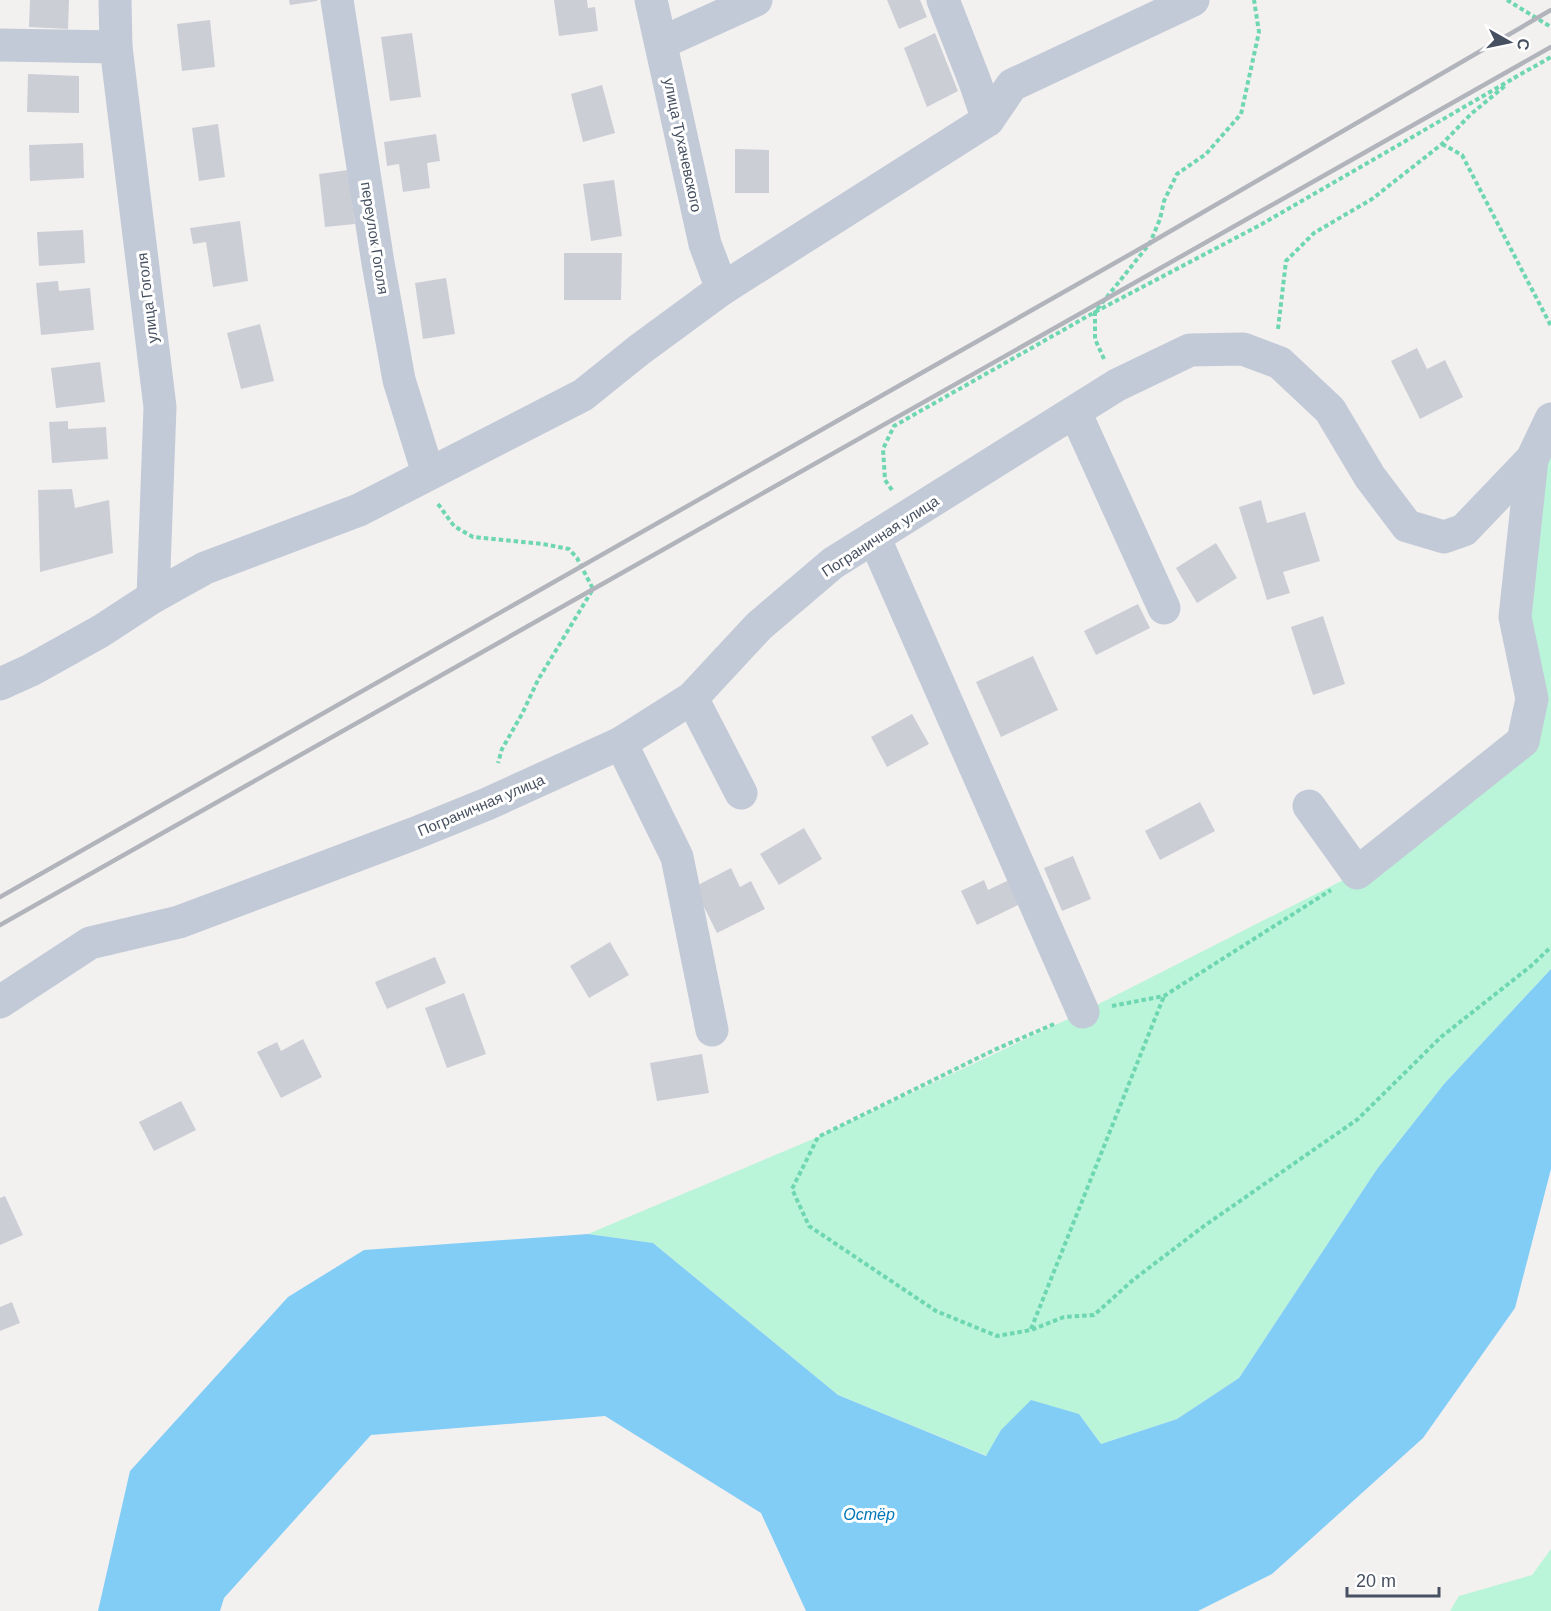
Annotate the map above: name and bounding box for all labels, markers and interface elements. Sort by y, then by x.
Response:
north arrow [1479,12,1539,72]
text: С [1514,37,1533,52]
street label: улица Тухачевского [660,76,706,214]
street label: переулок Гоголя [358,181,392,295]
street label: улица Гоголя [133,252,161,344]
street label: Пограничная улица [818,492,942,580]
street label: Пограничная улица [415,770,547,839]
water label: Остёр [843,1506,895,1523]
scale bar [1347,1560,1438,1598]
text: 20 m [1356,1571,1396,1591]

